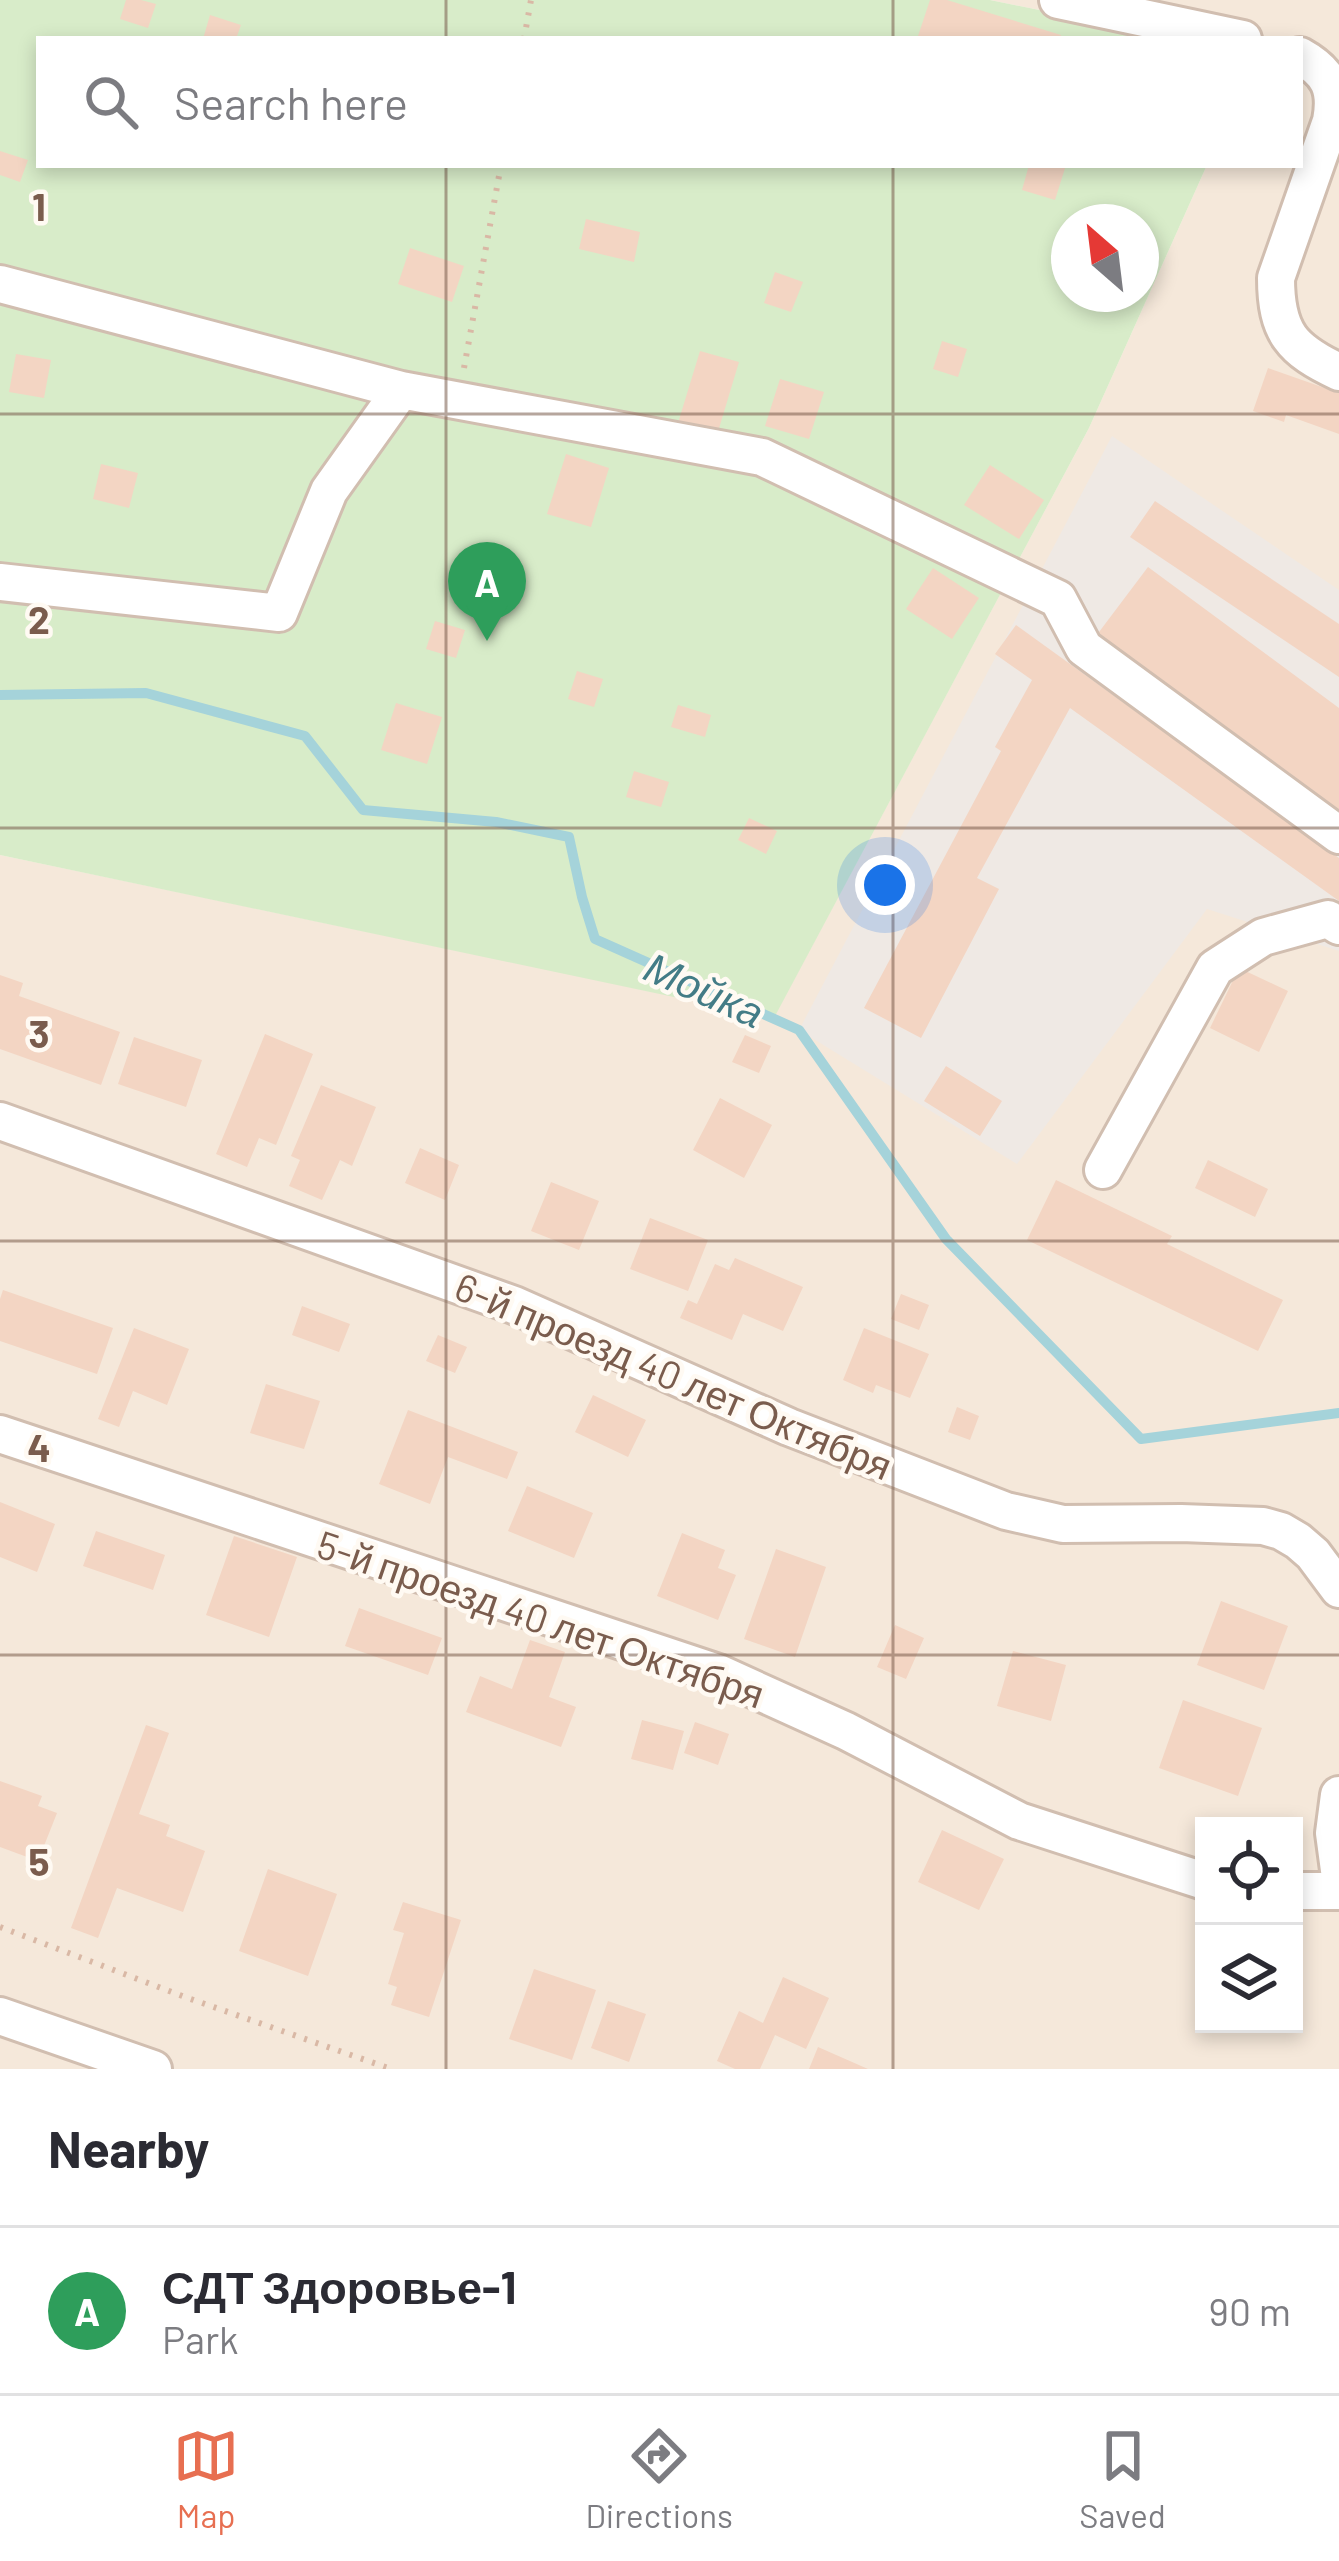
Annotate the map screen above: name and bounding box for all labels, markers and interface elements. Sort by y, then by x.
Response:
search box [36,36,1303,168]
icon: search [78,69,144,135]
text: Search here [174,75,408,129]
text: 1 [32,182,46,229]
north arrow [1051,204,1159,312]
pin: A [448,542,526,641]
text: 2 [28,595,50,642]
your location [855,855,915,915]
water label: Мойка [638,940,772,1036]
text: 3 [28,1009,50,1056]
street label: 6-й проезд 40 лет Октября [449,1262,899,1488]
text: 4 [27,1423,51,1470]
street label: 5-й проезд 40 лет Октября [311,1519,771,1717]
map controls [1195,1817,1303,2033]
button: locate [1195,1817,1303,1925]
text: 5 [28,1837,50,1884]
button: layers [1195,1925,1303,2033]
text: Nearby [48,2117,209,2178]
text: СДТ Здоровье-1 [162,2259,516,2313]
text: A [74,2287,100,2334]
text: 90 m [1209,2287,1291,2334]
text: Park [162,2315,239,2362]
tab: Map [173,2423,239,2535]
tab: Directions [585,2423,733,2535]
tab: Saved [1079,2423,1166,2535]

